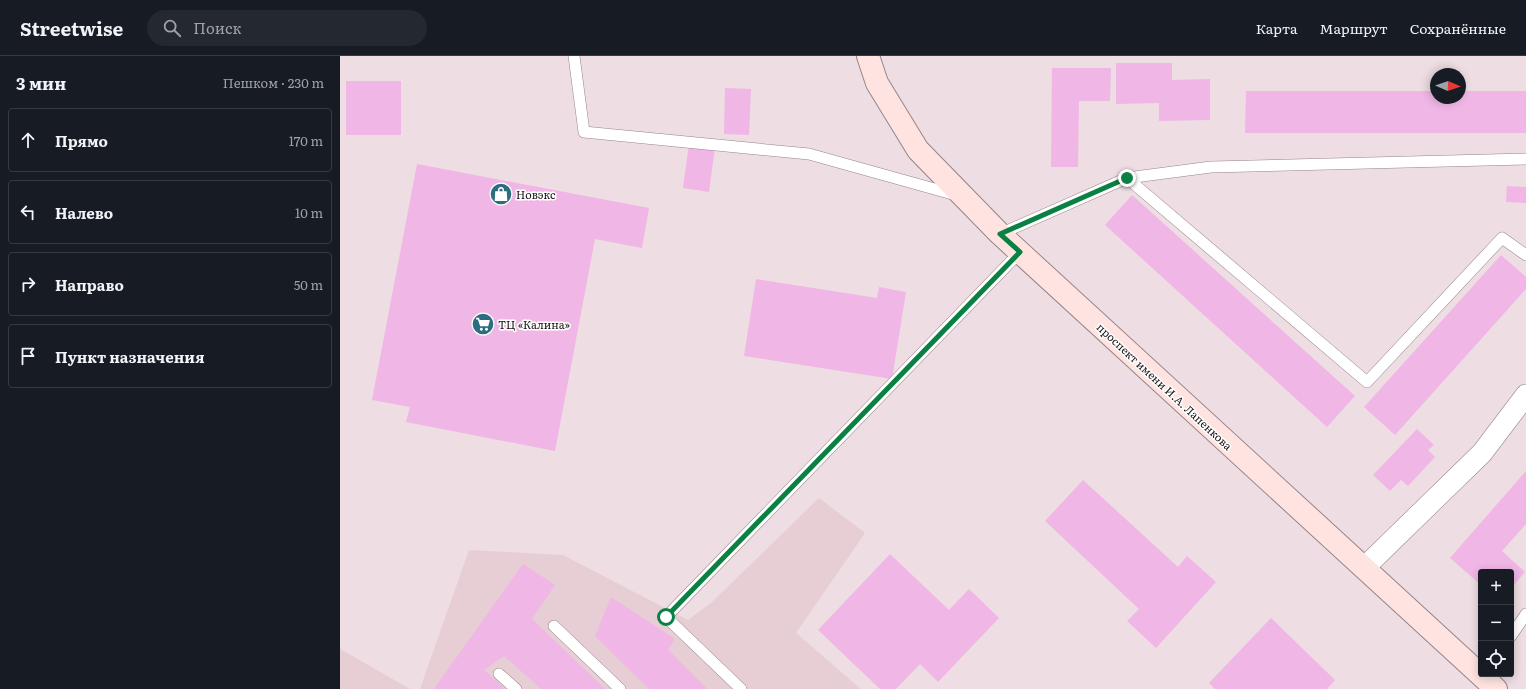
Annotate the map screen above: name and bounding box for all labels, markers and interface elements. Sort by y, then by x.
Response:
search box [147,10,427,46]
text: Streetwise [20,14,123,42]
text: Поиск [193,16,241,39]
icon: search [161,17,183,39]
text: Карта [1256,18,1298,38]
text: Маршрут [1320,18,1388,38]
text: Сохранённые [1410,18,1506,38]
north arrow [1430,68,1466,104]
text: 3 мин [16,70,66,95]
text: Пешком · 230 m [223,73,324,92]
icon: ahead [17,129,39,151]
text: Прямо [55,129,108,152]
text: 170 m [289,131,323,150]
route end [1118,169,1136,187]
shop icon: Новэкс [488,181,514,207]
place label: Новэкс [516,186,556,202]
icon: left [17,201,39,223]
text: Налево [55,201,113,224]
text: 10 m [295,203,323,222]
icon: right [17,273,39,295]
text: Направо [55,273,124,296]
text: 50 m [294,275,323,294]
supermarket icon: ТЦ «Калина» [470,311,496,337]
place label: ТЦ «Калина» [498,316,570,332]
street label: проспект имени И.А. Лапенкова [1094,319,1236,453]
icon: arrive [17,345,39,367]
text: Пункт назначения [55,345,205,368]
map controls [1478,569,1514,677]
button: + [1478,569,1514,605]
button: − [1478,605,1514,641]
route start [657,608,675,626]
button: locate [1478,641,1514,677]

